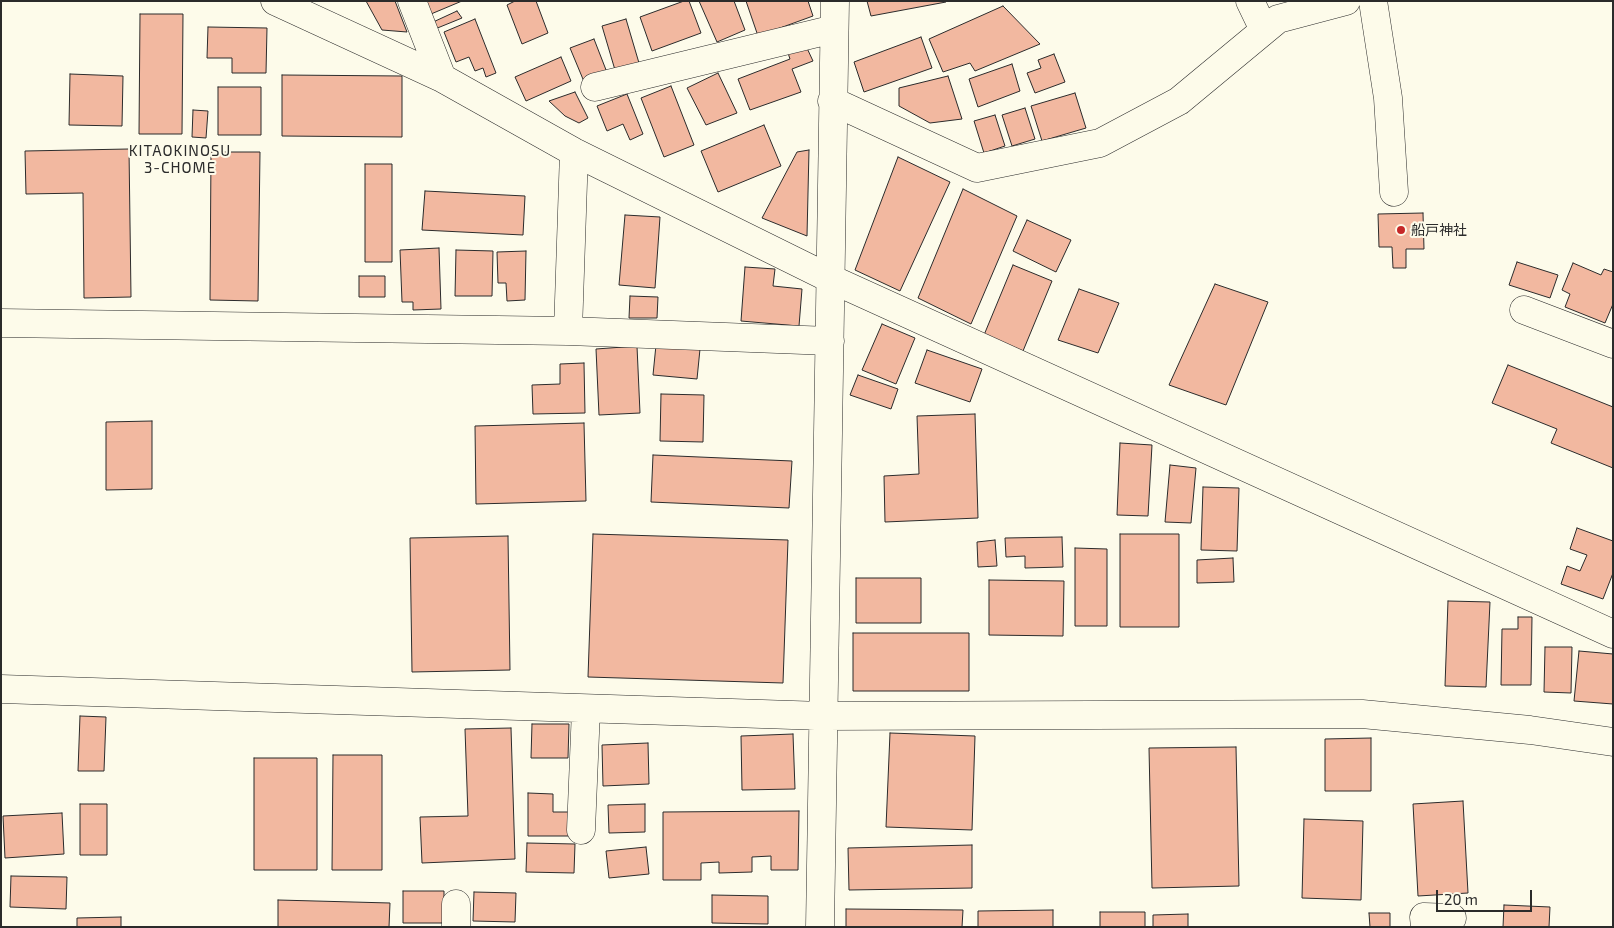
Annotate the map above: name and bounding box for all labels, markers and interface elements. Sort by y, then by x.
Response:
district label: KITAOKINOSU 3-CHOME [127,142,233,177]
place label: 船戸神社 [1411,222,1467,238]
marker: 船戸神社 [1395,224,1407,236]
scale bar [1439,880,1535,912]
text: 20 m [1444,890,1478,908]

